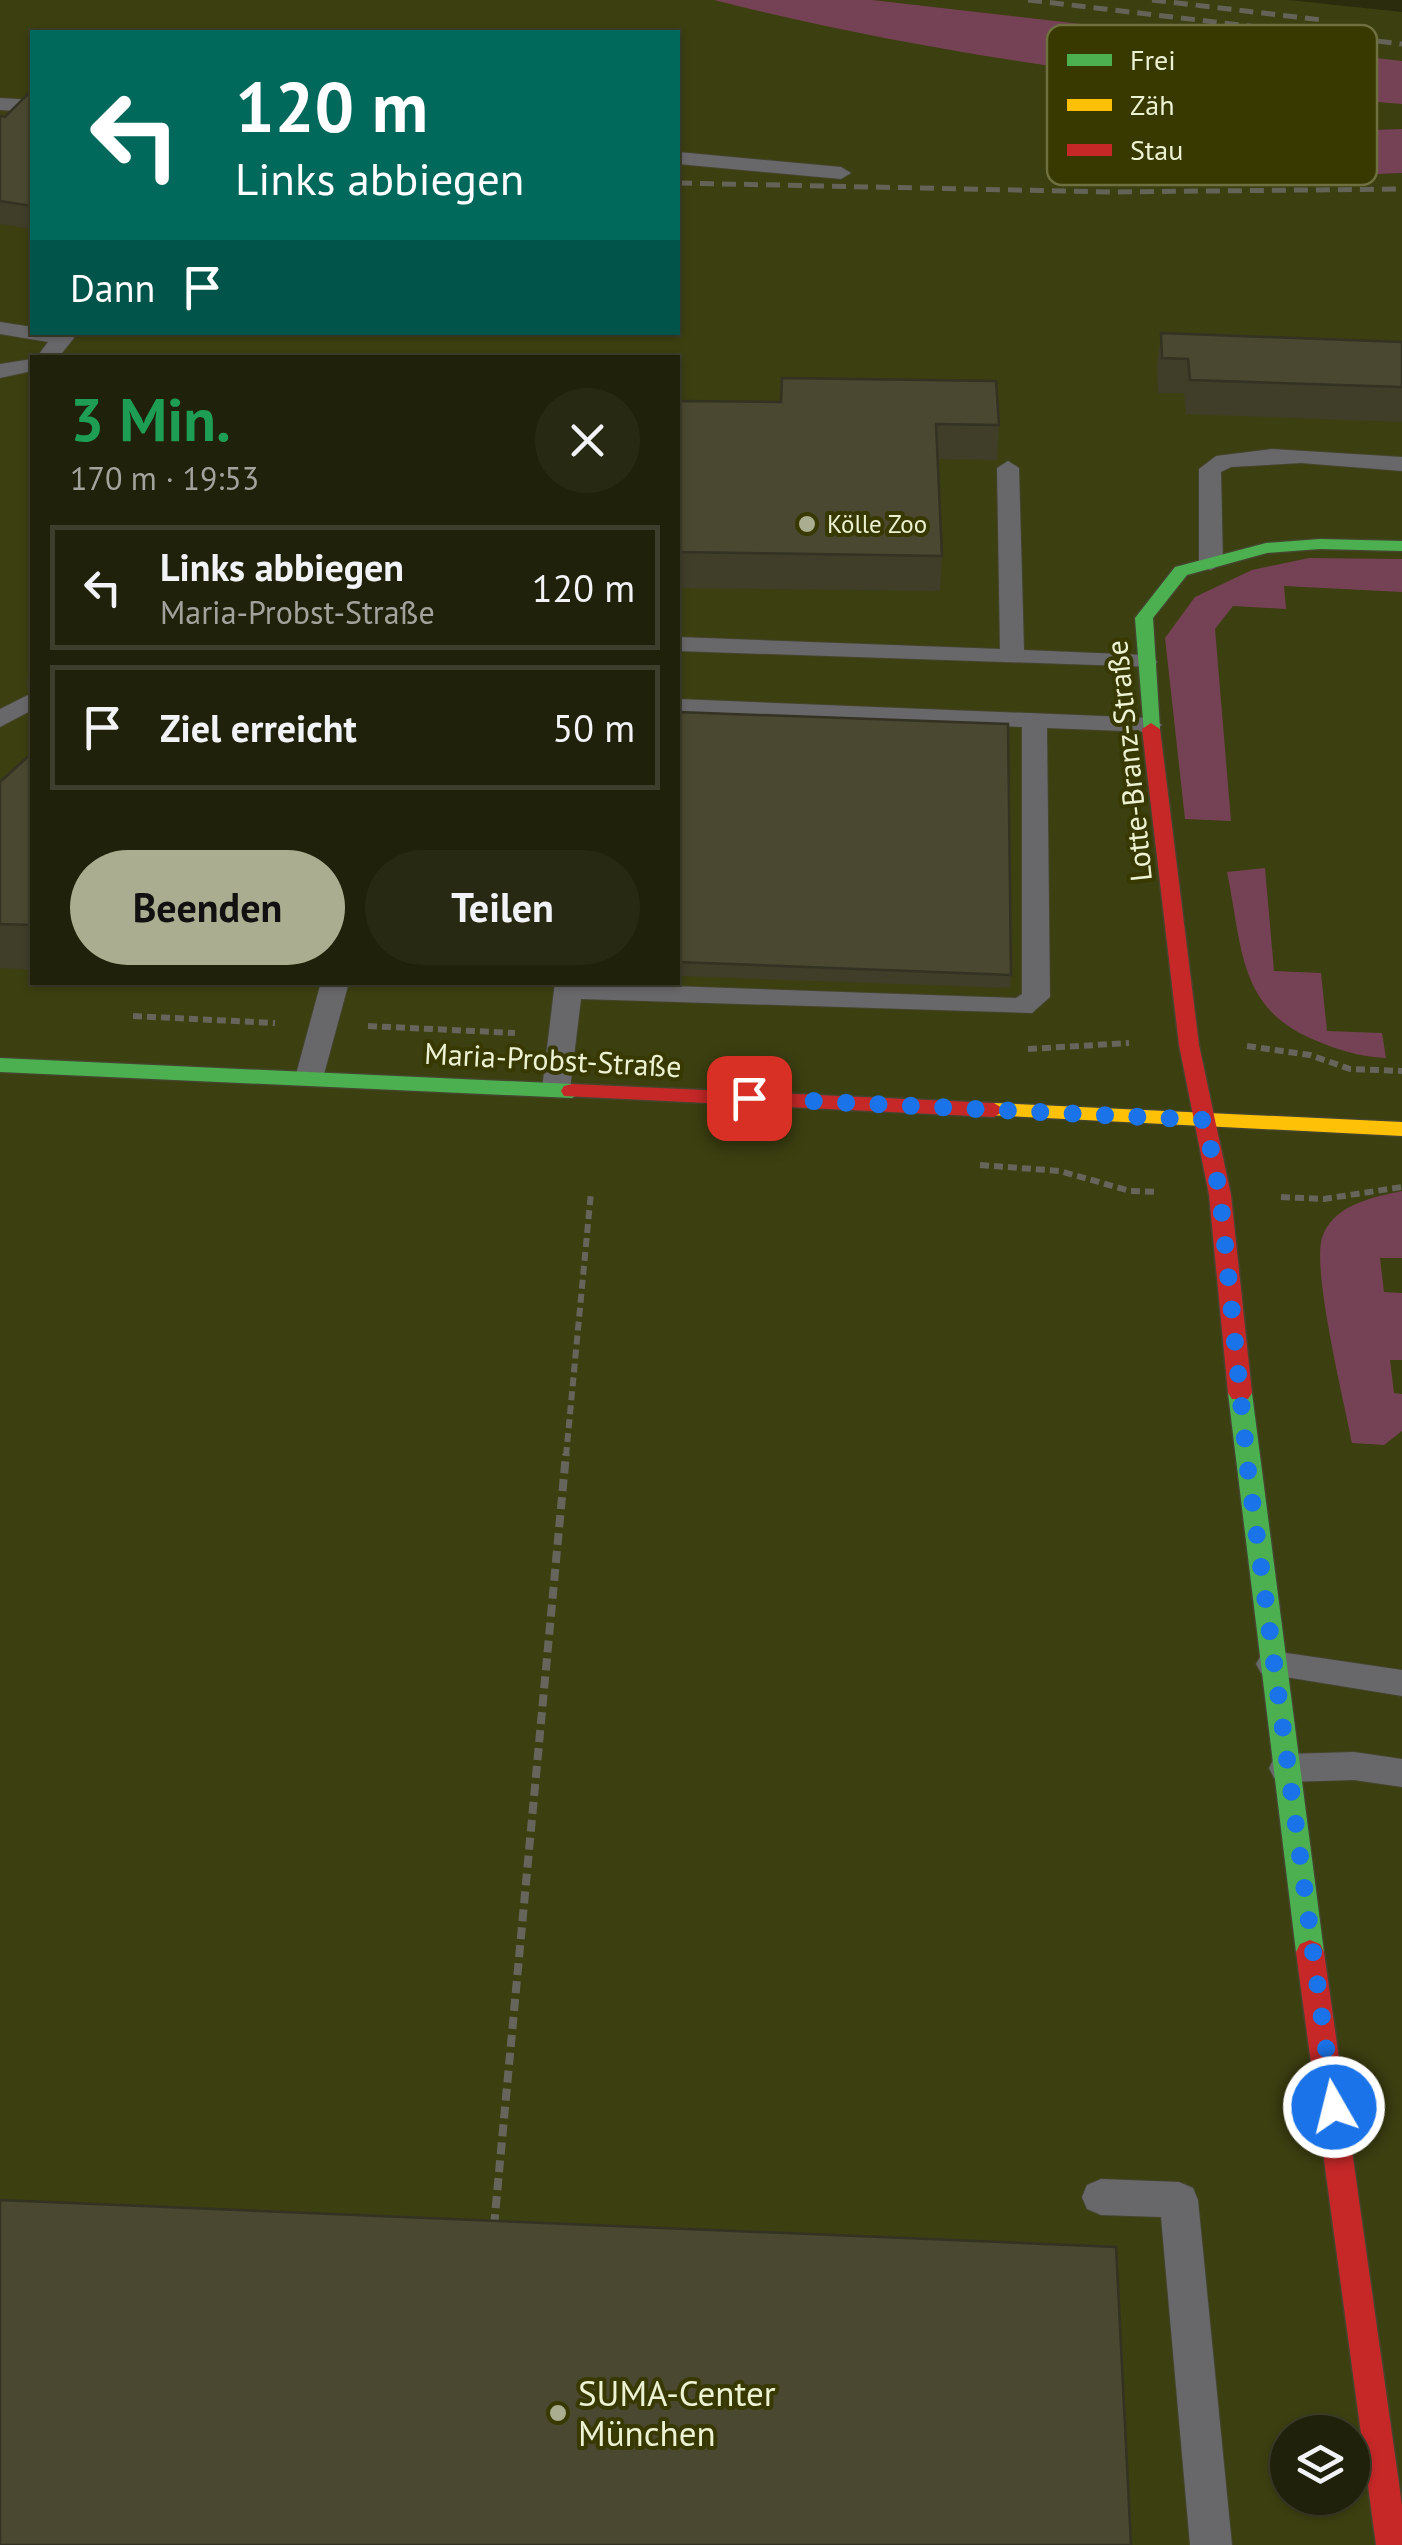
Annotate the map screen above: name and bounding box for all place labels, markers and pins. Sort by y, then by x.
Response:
place label: Kölle Zoo [827,508,927,540]
marker: Kölle Zoo [796,513,818,535]
pin [707,1056,792,1141]
place label: SUMA-Center München [578,2370,776,2456]
marker: SUMA-Center München [547,2402,569,2424]

